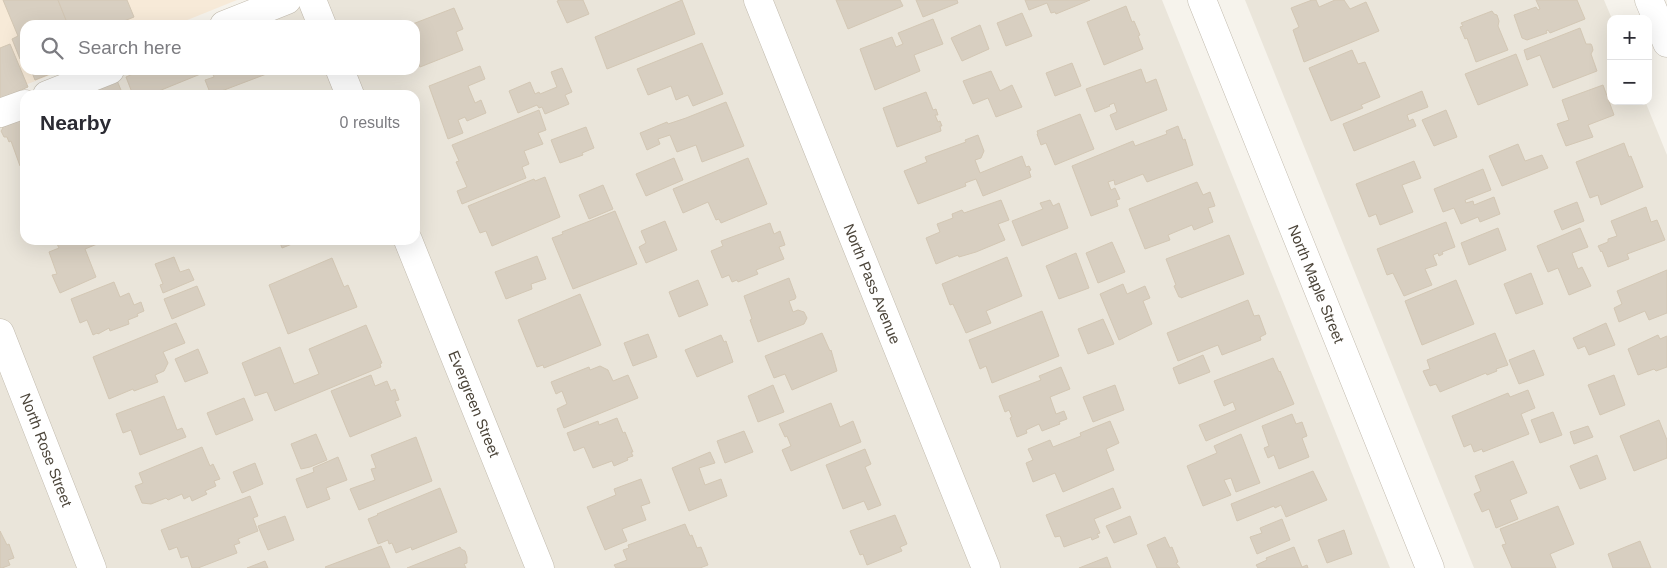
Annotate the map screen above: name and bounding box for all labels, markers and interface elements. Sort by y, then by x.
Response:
map controls [1607,15,1652,105]
button: + [1607,15,1652,60]
search box [20,20,420,75]
icon: search [38,34,66,62]
text: Search here [78,37,182,58]
button: − [1607,60,1652,105]
text: Nearby [40,111,111,134]
text: 0 results [340,114,400,131]
street label: North Pass Avenue [841,221,904,346]
street label: North Maple Street [1285,222,1348,346]
street label: Evergreen Street [445,348,504,460]
street label: North Rose Street [17,391,76,510]

